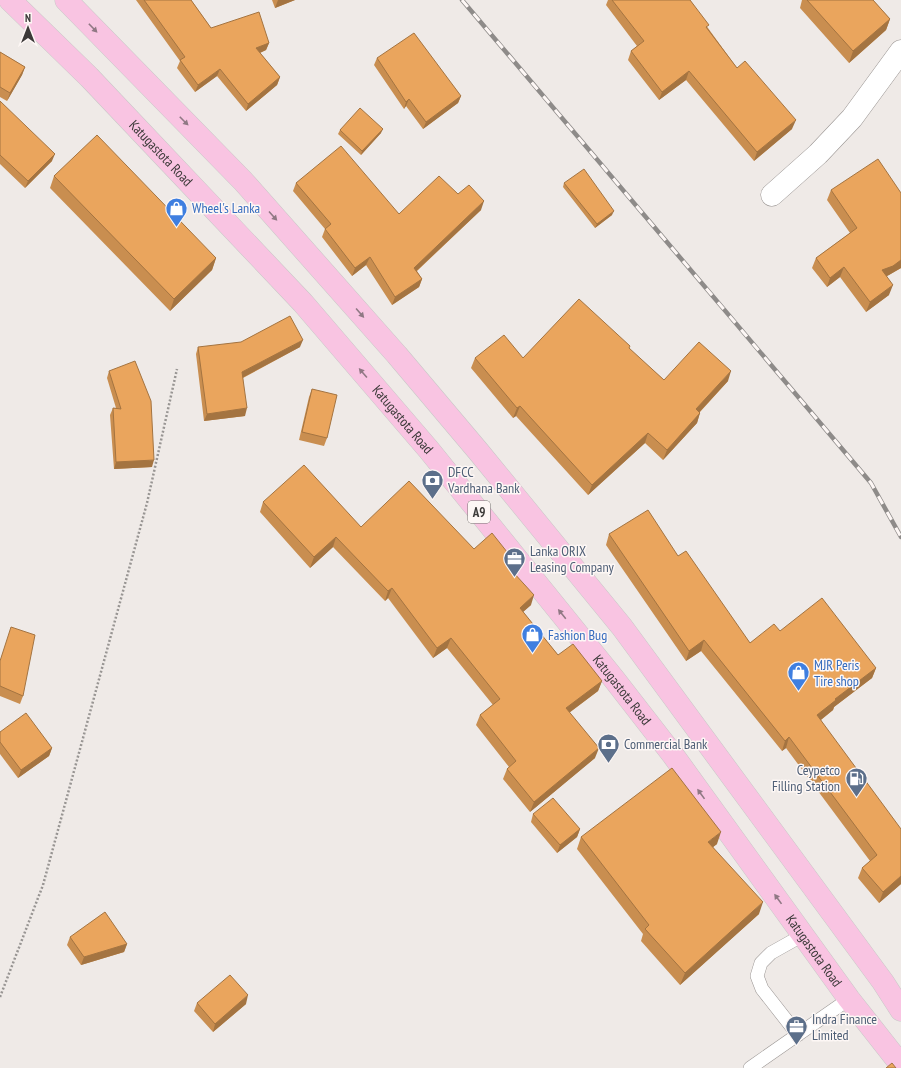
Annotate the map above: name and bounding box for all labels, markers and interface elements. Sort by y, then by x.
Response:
north arrow [8,8,48,48]
text: N [25,11,31,25]
one-way arrow [88,23,98,33]
street label: Katugastota Road [125,116,197,190]
one-way arrow [179,116,189,126]
shop icon: Wheel's Lanka [164,195,190,228]
place label: Wheel's Lanka [192,199,260,217]
one-way arrow [269,210,278,221]
one-way arrow [355,307,364,318]
one-way arrow [358,368,368,378]
street label: Katugastota Road [368,381,437,458]
place label: DFCC Vardhana Bank [447,463,520,497]
bank icon: DFCC Vardhana Bank [420,467,446,500]
road number: A9 [468,501,490,523]
place label: Lanka ORIX Leasing Company [530,542,615,576]
office icon: Lanka ORIX Leasing Company [502,546,528,579]
one-way arrow [557,608,566,619]
shop icon: Fashion Bug [519,622,545,655]
place label: Fashion Bug [548,626,607,644]
street label: Katugastota Road [589,651,655,729]
place label: MJR Peris Tire shop [814,656,860,690]
shop icon: MJR Peris Tire shop [785,660,811,693]
bank icon: Commercial Bank [596,731,622,764]
place label: Commercial Bank [624,735,708,753]
place label: Ceypetco Filling Station [772,761,840,795]
fuel station icon: Ceypetco Filling Station [843,765,869,798]
one-way arrow [697,788,705,799]
one-way arrow [774,894,782,904]
street label: Katugastota Road [782,911,846,990]
place label: Indra Finance Limited [812,1010,877,1044]
office icon: Indra Finance Limited [784,1014,810,1047]

